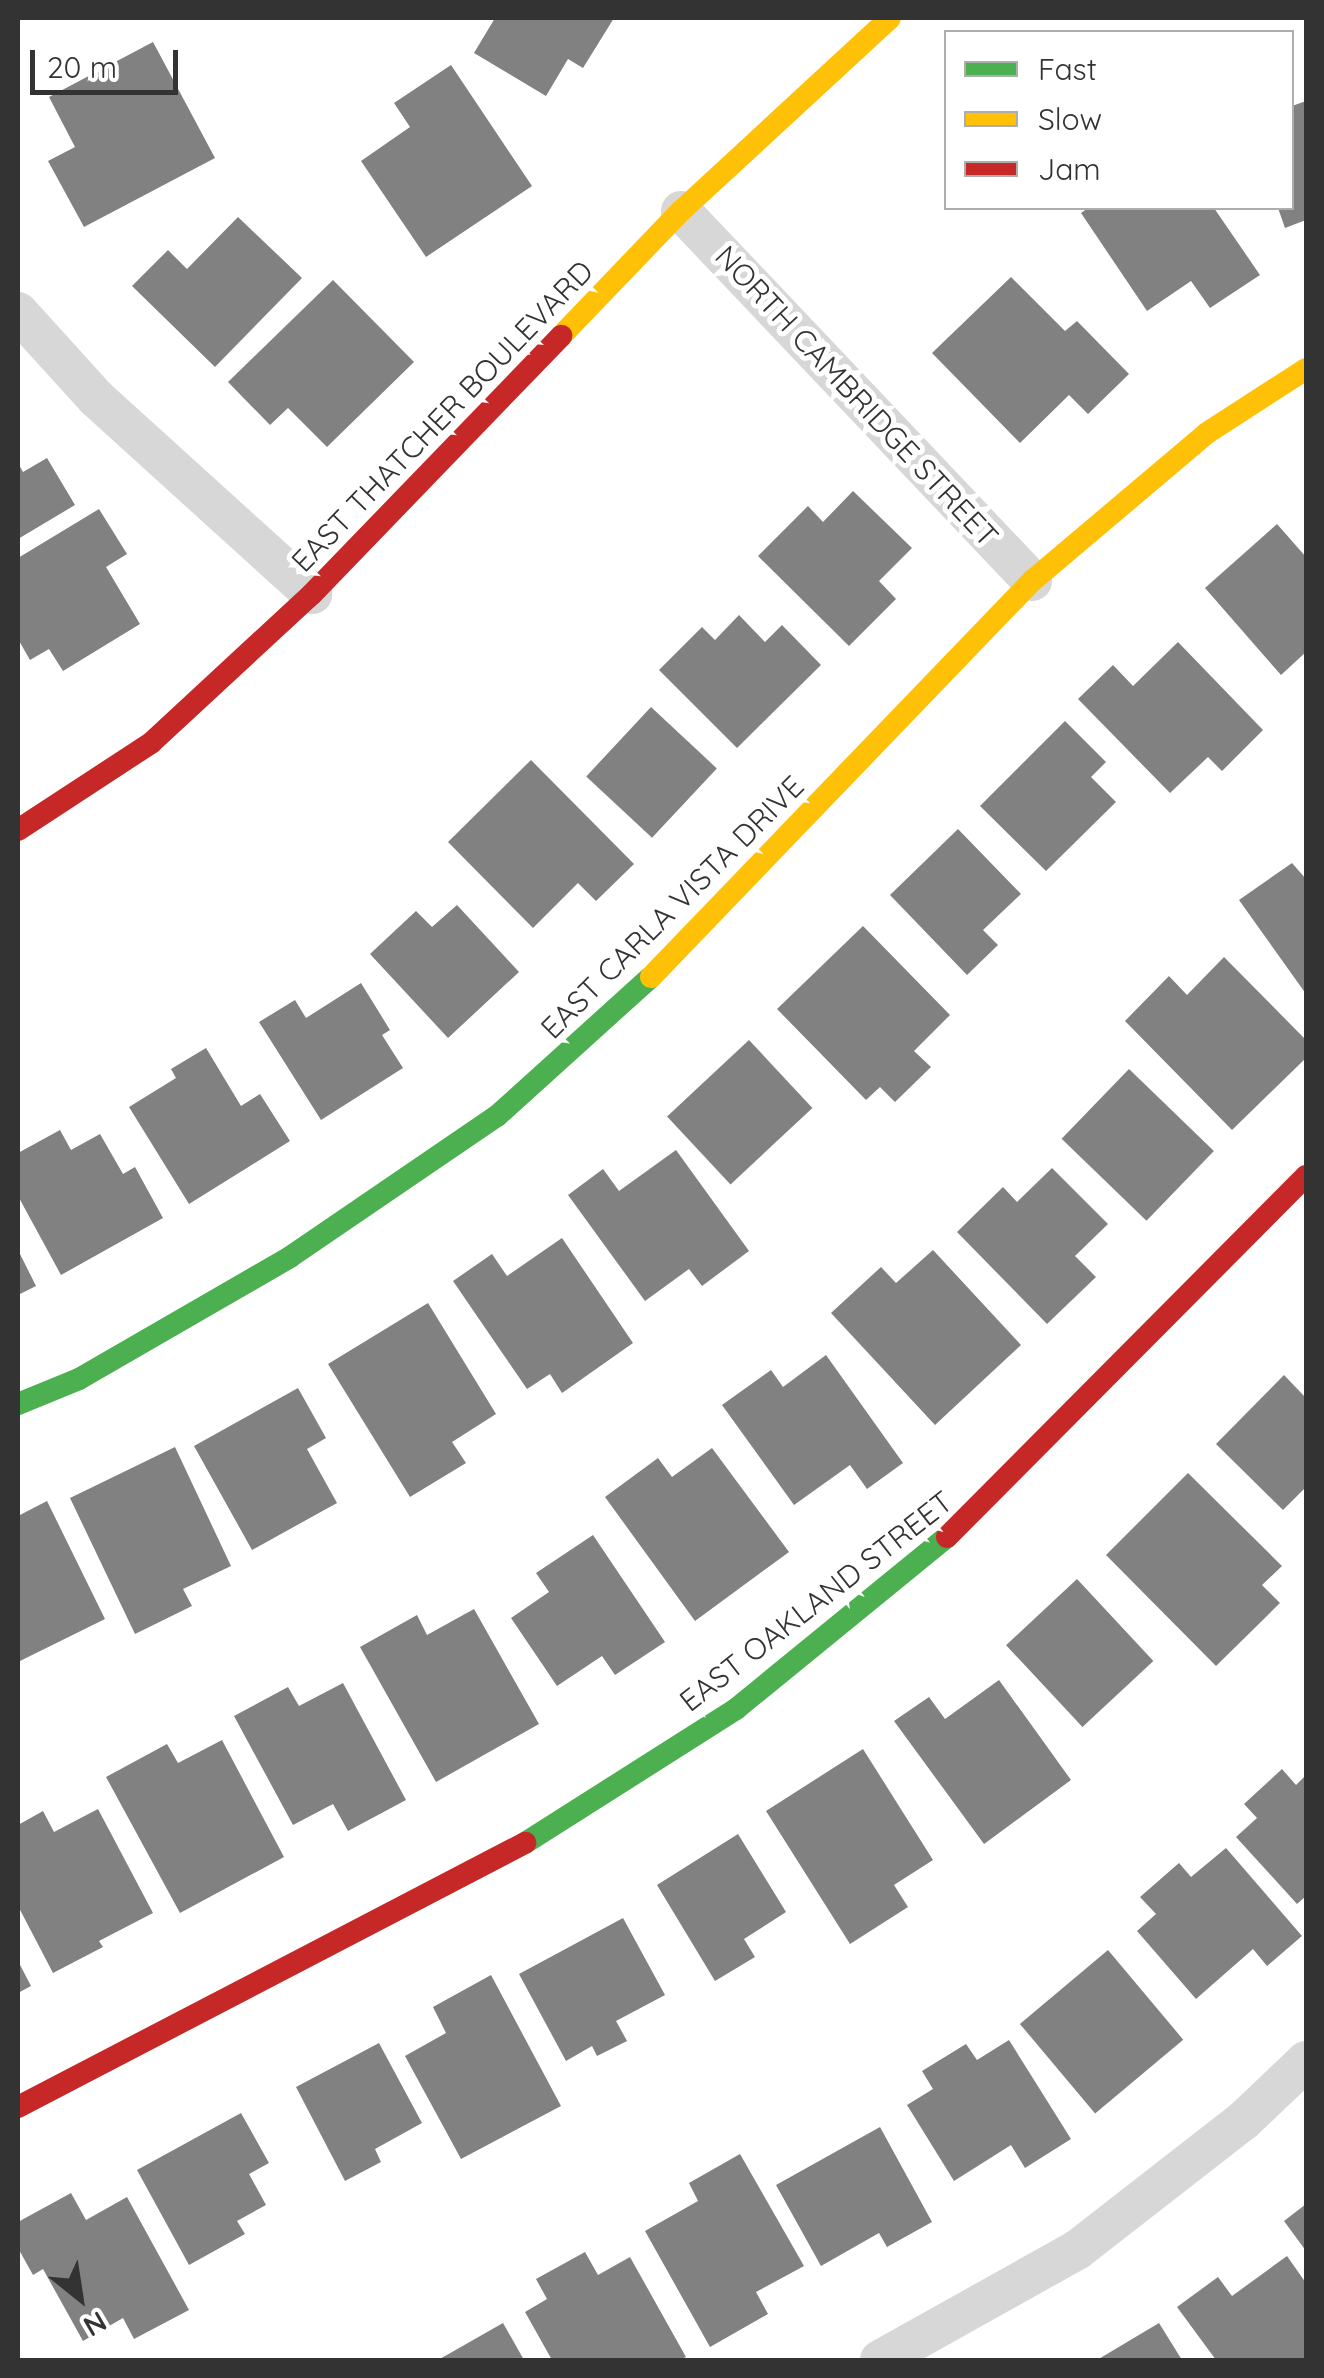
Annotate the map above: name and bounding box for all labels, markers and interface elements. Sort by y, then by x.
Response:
scale bar [35,30,182,92]
legend [944,30,1294,210]
text: 20 m [47,48,117,86]
text: Fast [1038,50,1097,88]
text: Slow [1038,100,1102,138]
text: Jam [1038,150,1101,188]
street label: NORTH CAMBRIDGE STREET [708,238,1006,554]
street label: EAST THATCHER BOULEVARD [284,253,600,579]
street label: EAST CARLA VISTA DRIVE [533,768,811,1046]
street label: EAST OAKLAND STREET [672,1483,960,1719]
north arrow [30,2248,130,2348]
text: N [78,2304,113,2345]

